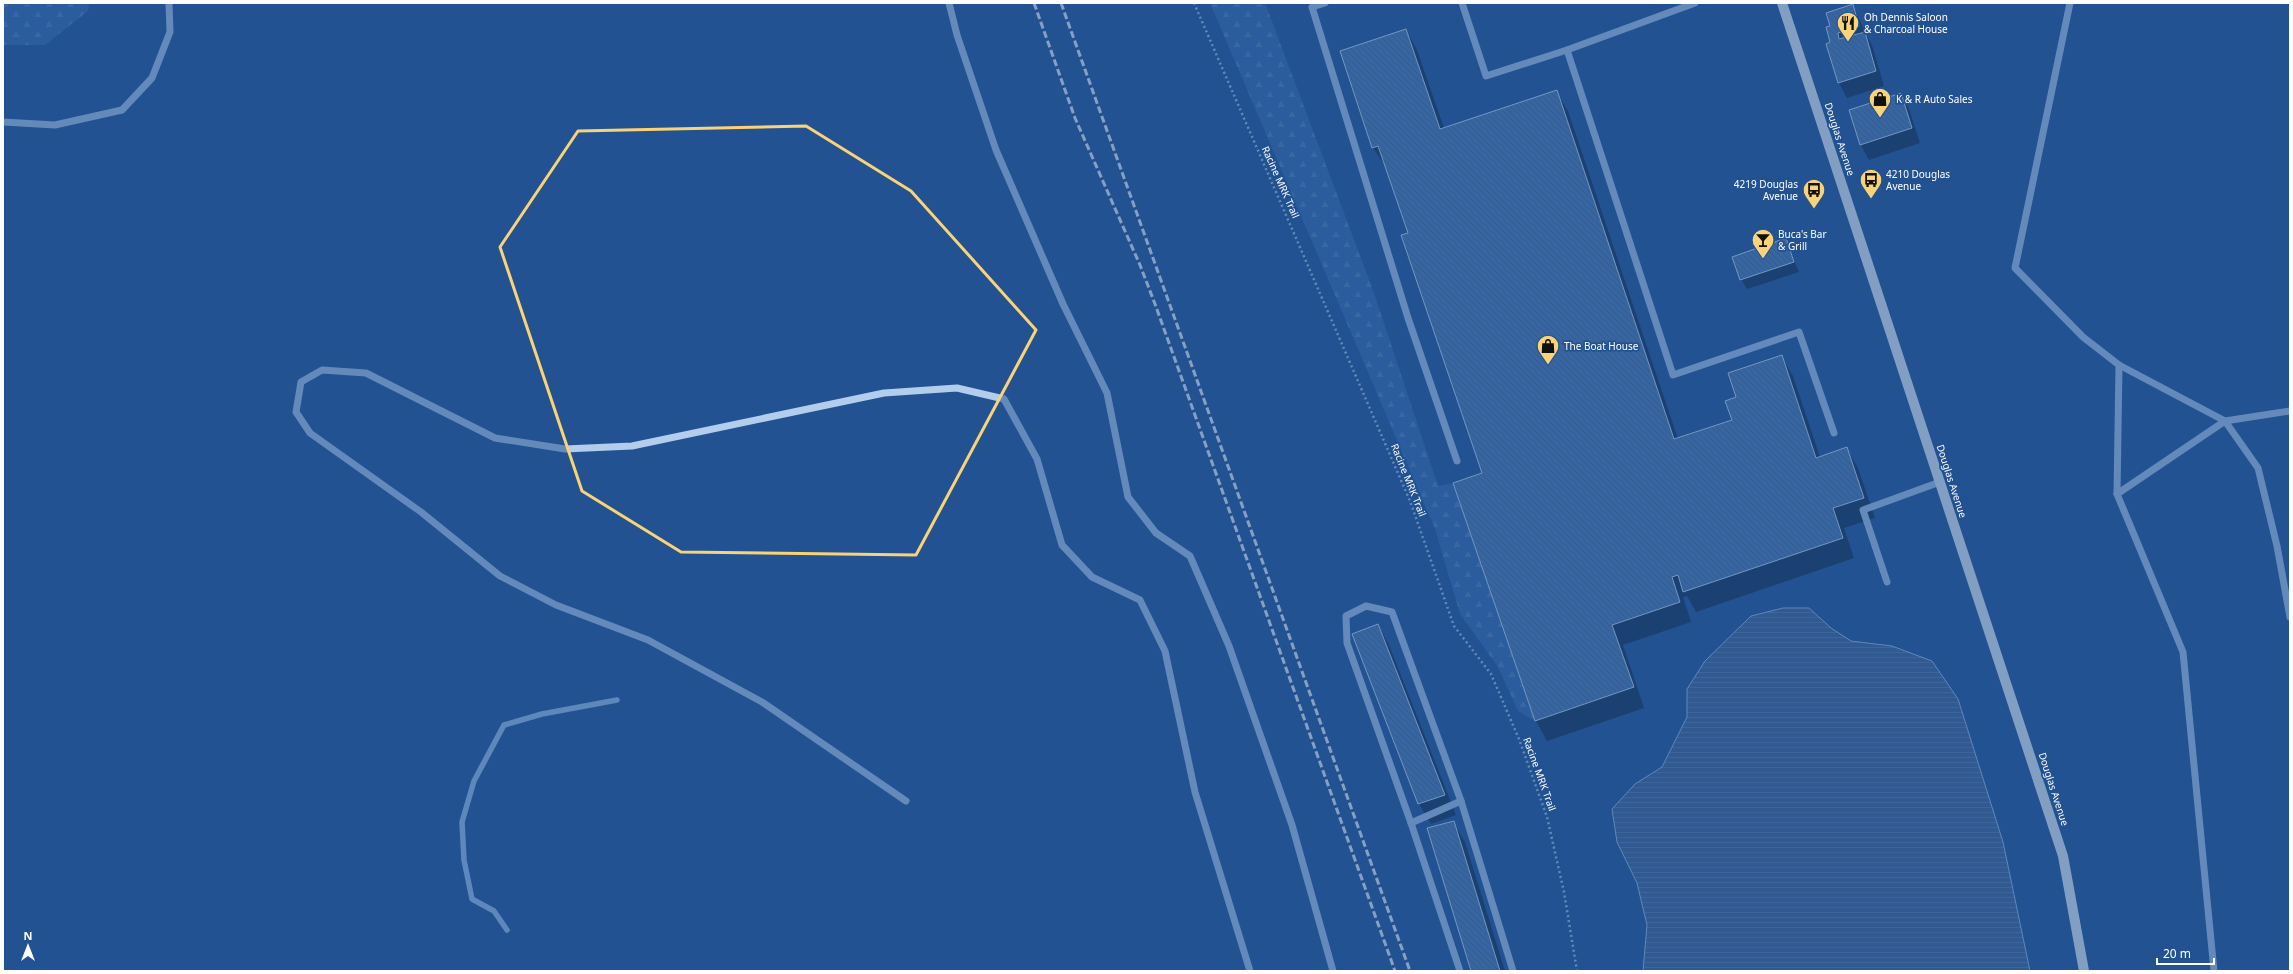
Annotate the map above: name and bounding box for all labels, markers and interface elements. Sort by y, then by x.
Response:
restaurant icon: Oh Dennis Saloon & Charcoal House [1835,10,1861,43]
place label: Oh Dennis Saloon & Charcoal House [1864,10,1948,36]
shop icon: K & R Auto Sales [1867,86,1893,119]
place label: K & R Auto Sales [1896,92,1973,106]
street label: Douglas Avenue [1822,101,1859,178]
street label: Racine MRK Trail [1259,144,1303,220]
bus stop icon: 4210 Douglas Avenue [1858,167,1884,200]
place label: 4210 Douglas Avenue [1886,167,1950,193]
place label: 4219 Douglas Avenue [1734,177,1798,203]
bus stop icon: 4219 Douglas Avenue [1801,177,1827,210]
bar icon: Buca's Bar & Grill [1750,227,1776,260]
place label: Buca's Bar & Grill [1778,227,1827,253]
shop icon: The Boat House [1535,333,1561,366]
place label: The Boat House [1564,339,1639,353]
street label: Racine MRK Trail [1388,441,1430,519]
street label: Douglas Avenue [1934,443,1971,520]
street label: Racine MRK Trail [1520,735,1560,813]
street label: Douglas Avenue [2036,751,2073,828]
north arrow [8,926,48,966]
text: N [24,928,32,943]
scale bar [2157,940,2214,966]
text: 20 m [2163,945,2191,962]

